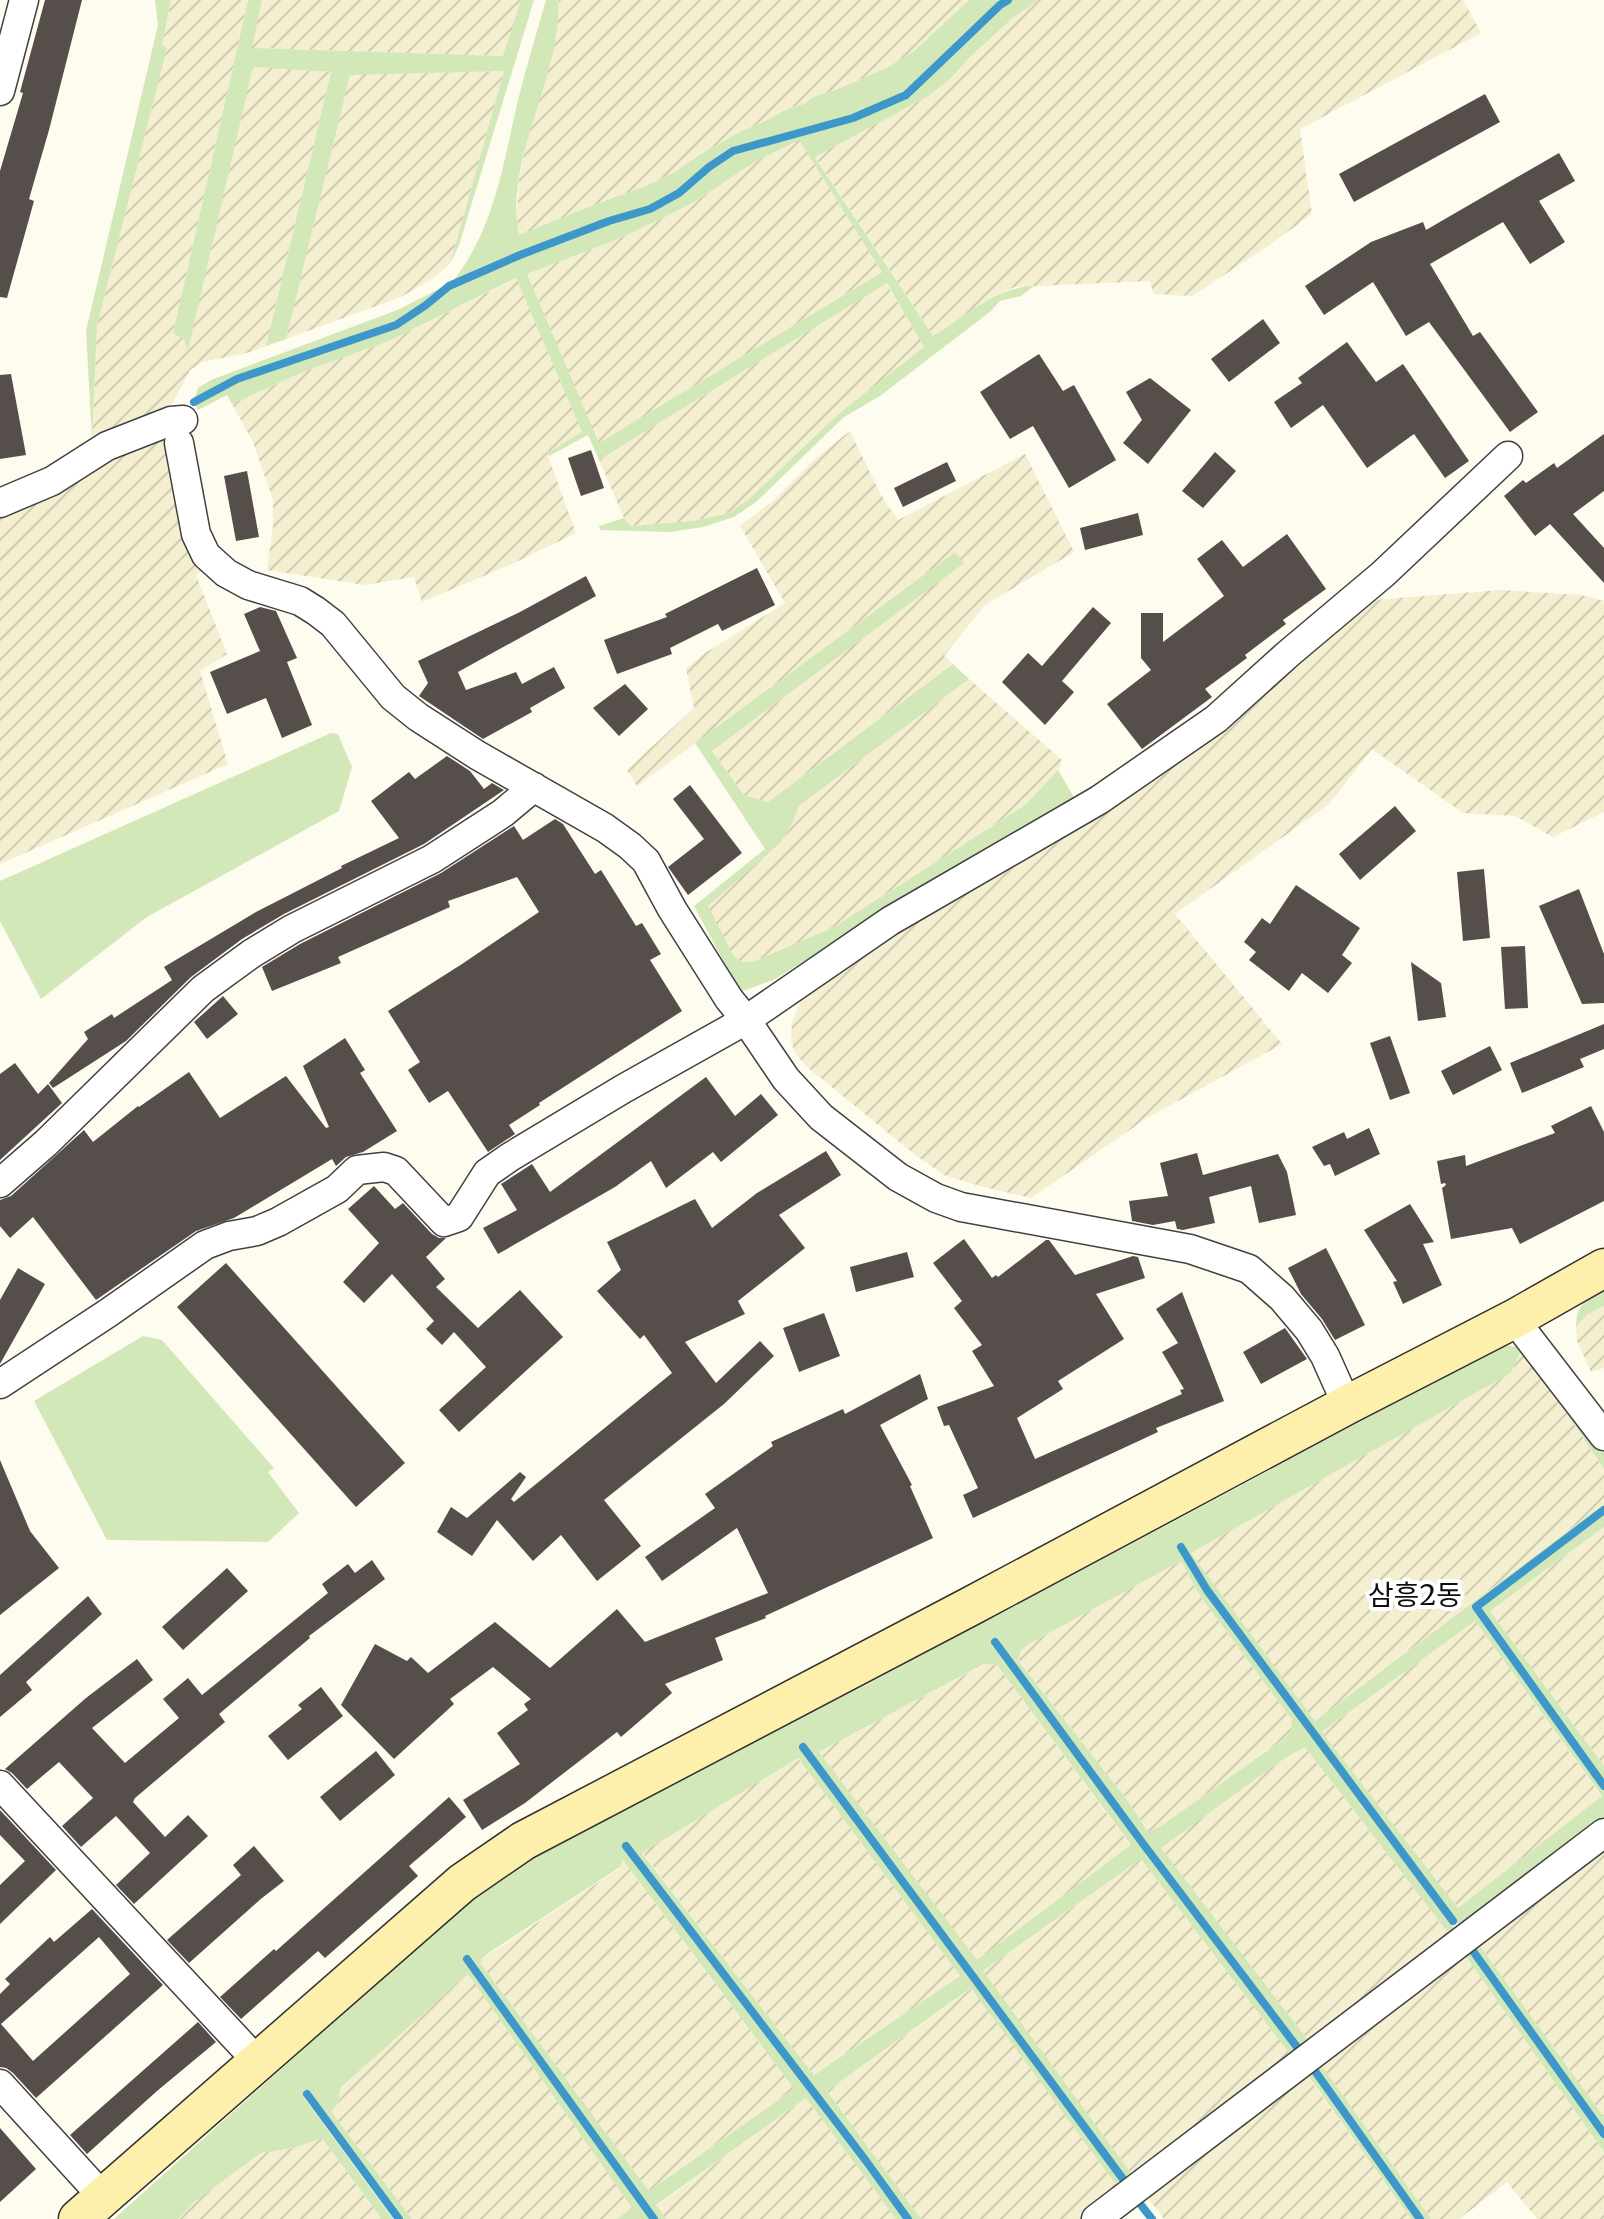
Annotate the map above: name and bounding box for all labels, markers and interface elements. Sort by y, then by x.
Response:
district label: 삼흥2동 [1368,1577,1462,1613]

